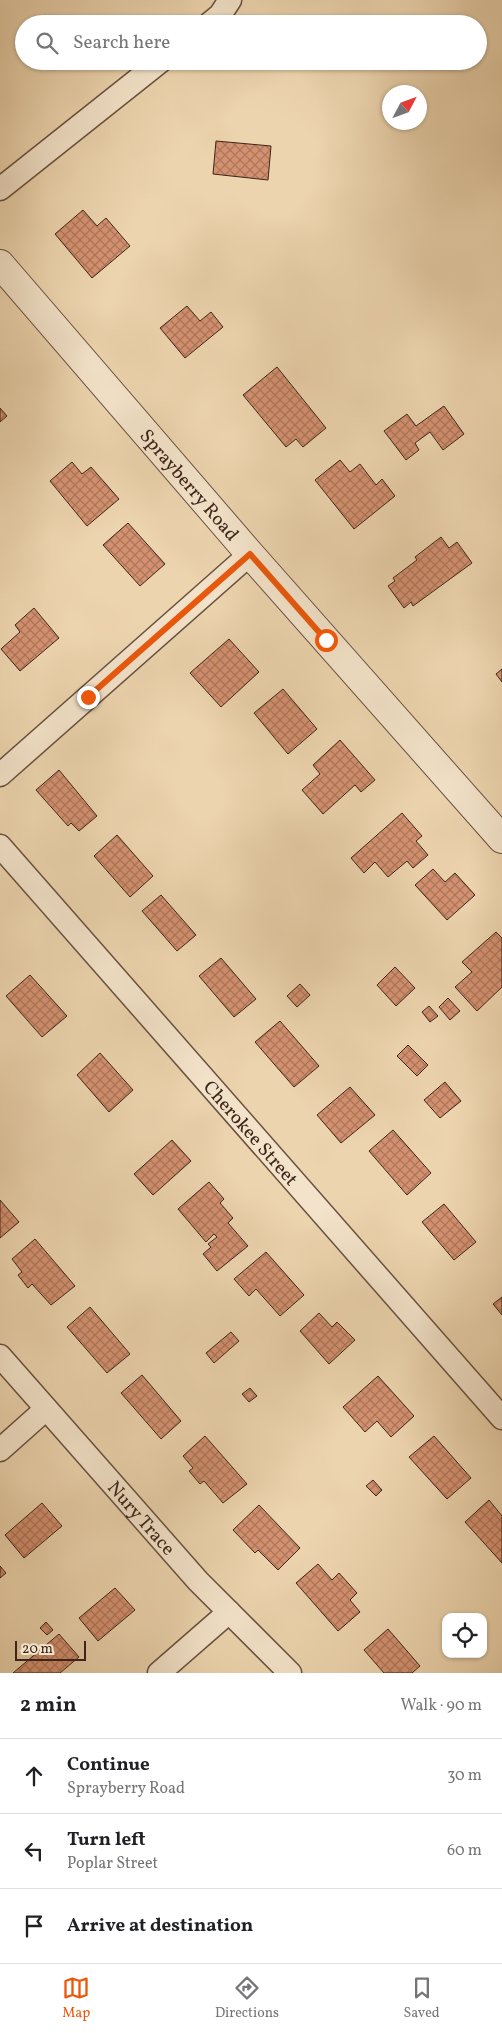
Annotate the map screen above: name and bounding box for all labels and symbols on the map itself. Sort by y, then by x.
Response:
north arrow [382,85,427,130]
street label: Sprayberry Road [133,424,244,547]
route start [315,629,338,652]
route end [77,686,100,709]
street label: Cherokee Street [196,1075,303,1192]
street label: Nury Trace [101,1476,180,1561]
scale bar [15,1638,86,1661]

